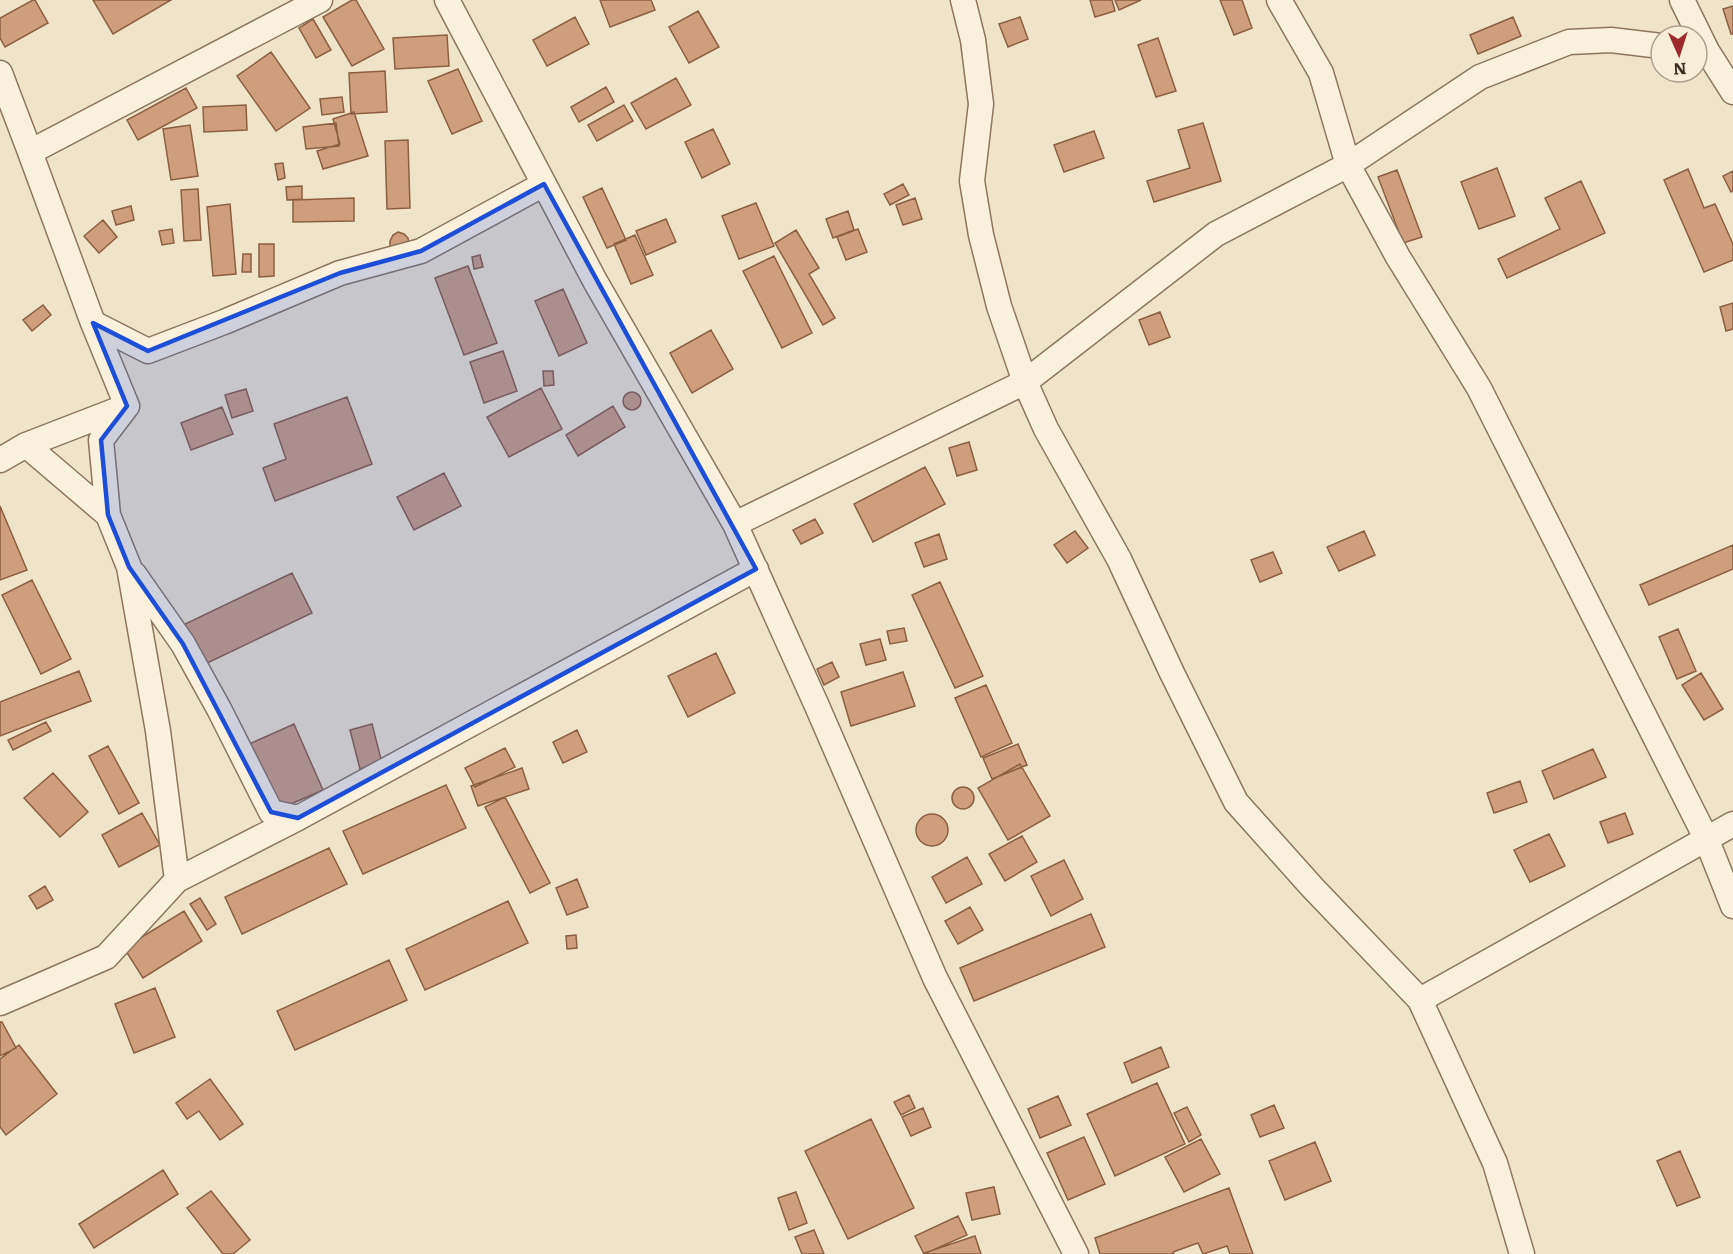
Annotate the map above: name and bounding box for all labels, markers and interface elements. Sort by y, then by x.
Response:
north arrow [1649,24,1709,84]
text: N [1672,58,1687,82]

